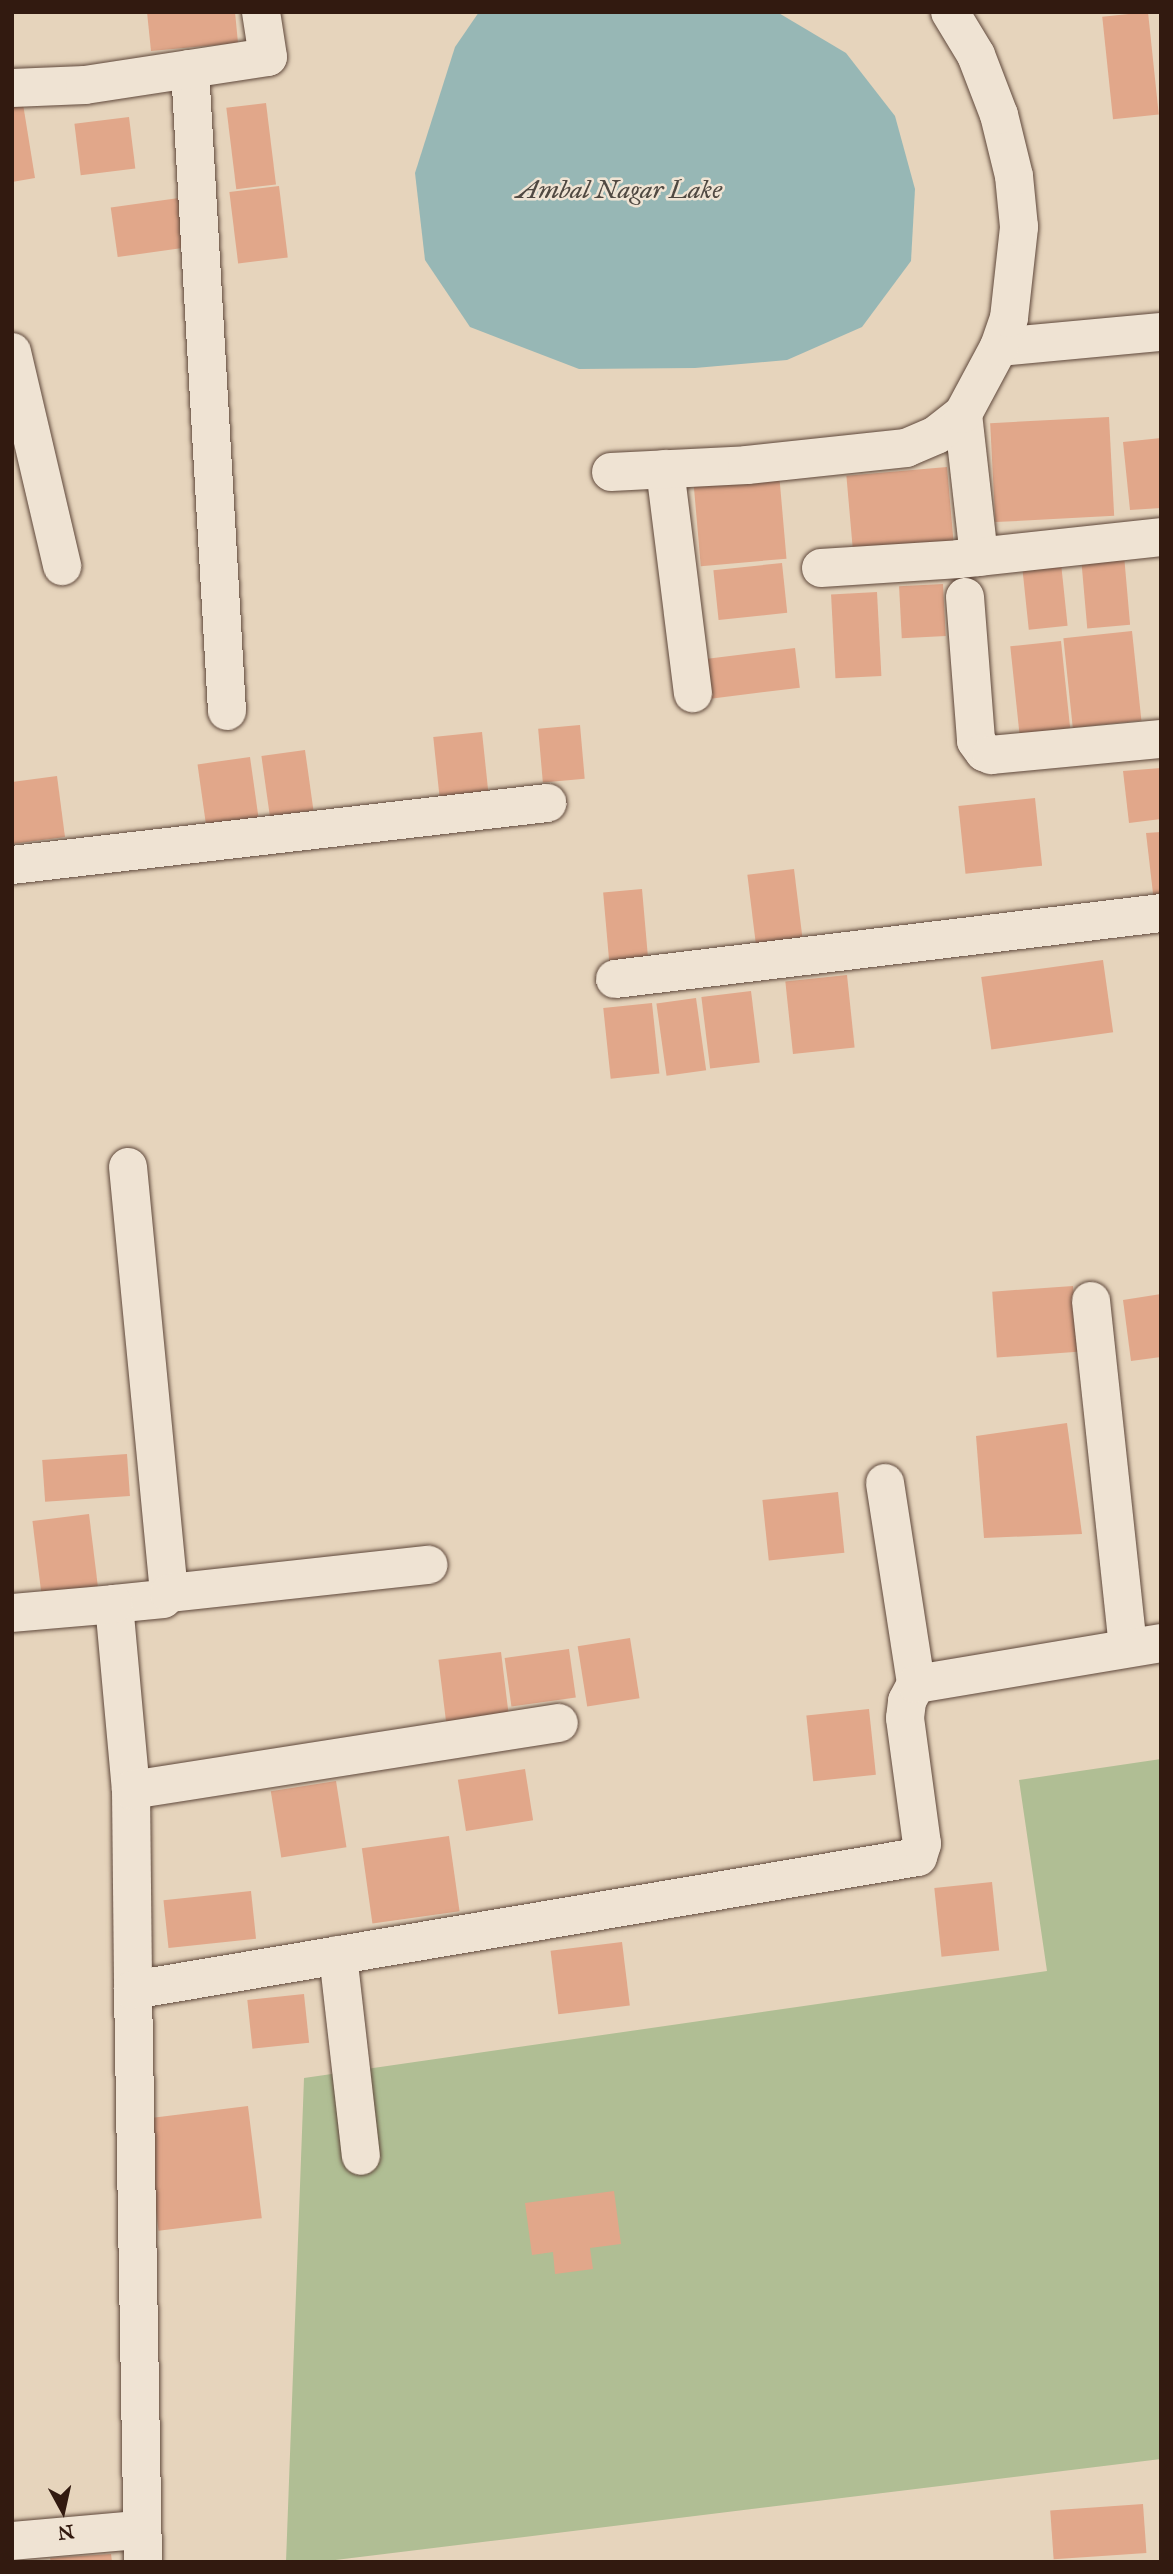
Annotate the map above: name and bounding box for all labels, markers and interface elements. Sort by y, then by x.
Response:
water label: Ambal Nagar Lake [516,174,722,206]
north arrow [28,2476,98,2546]
text: N [56,2520,76,2545]

